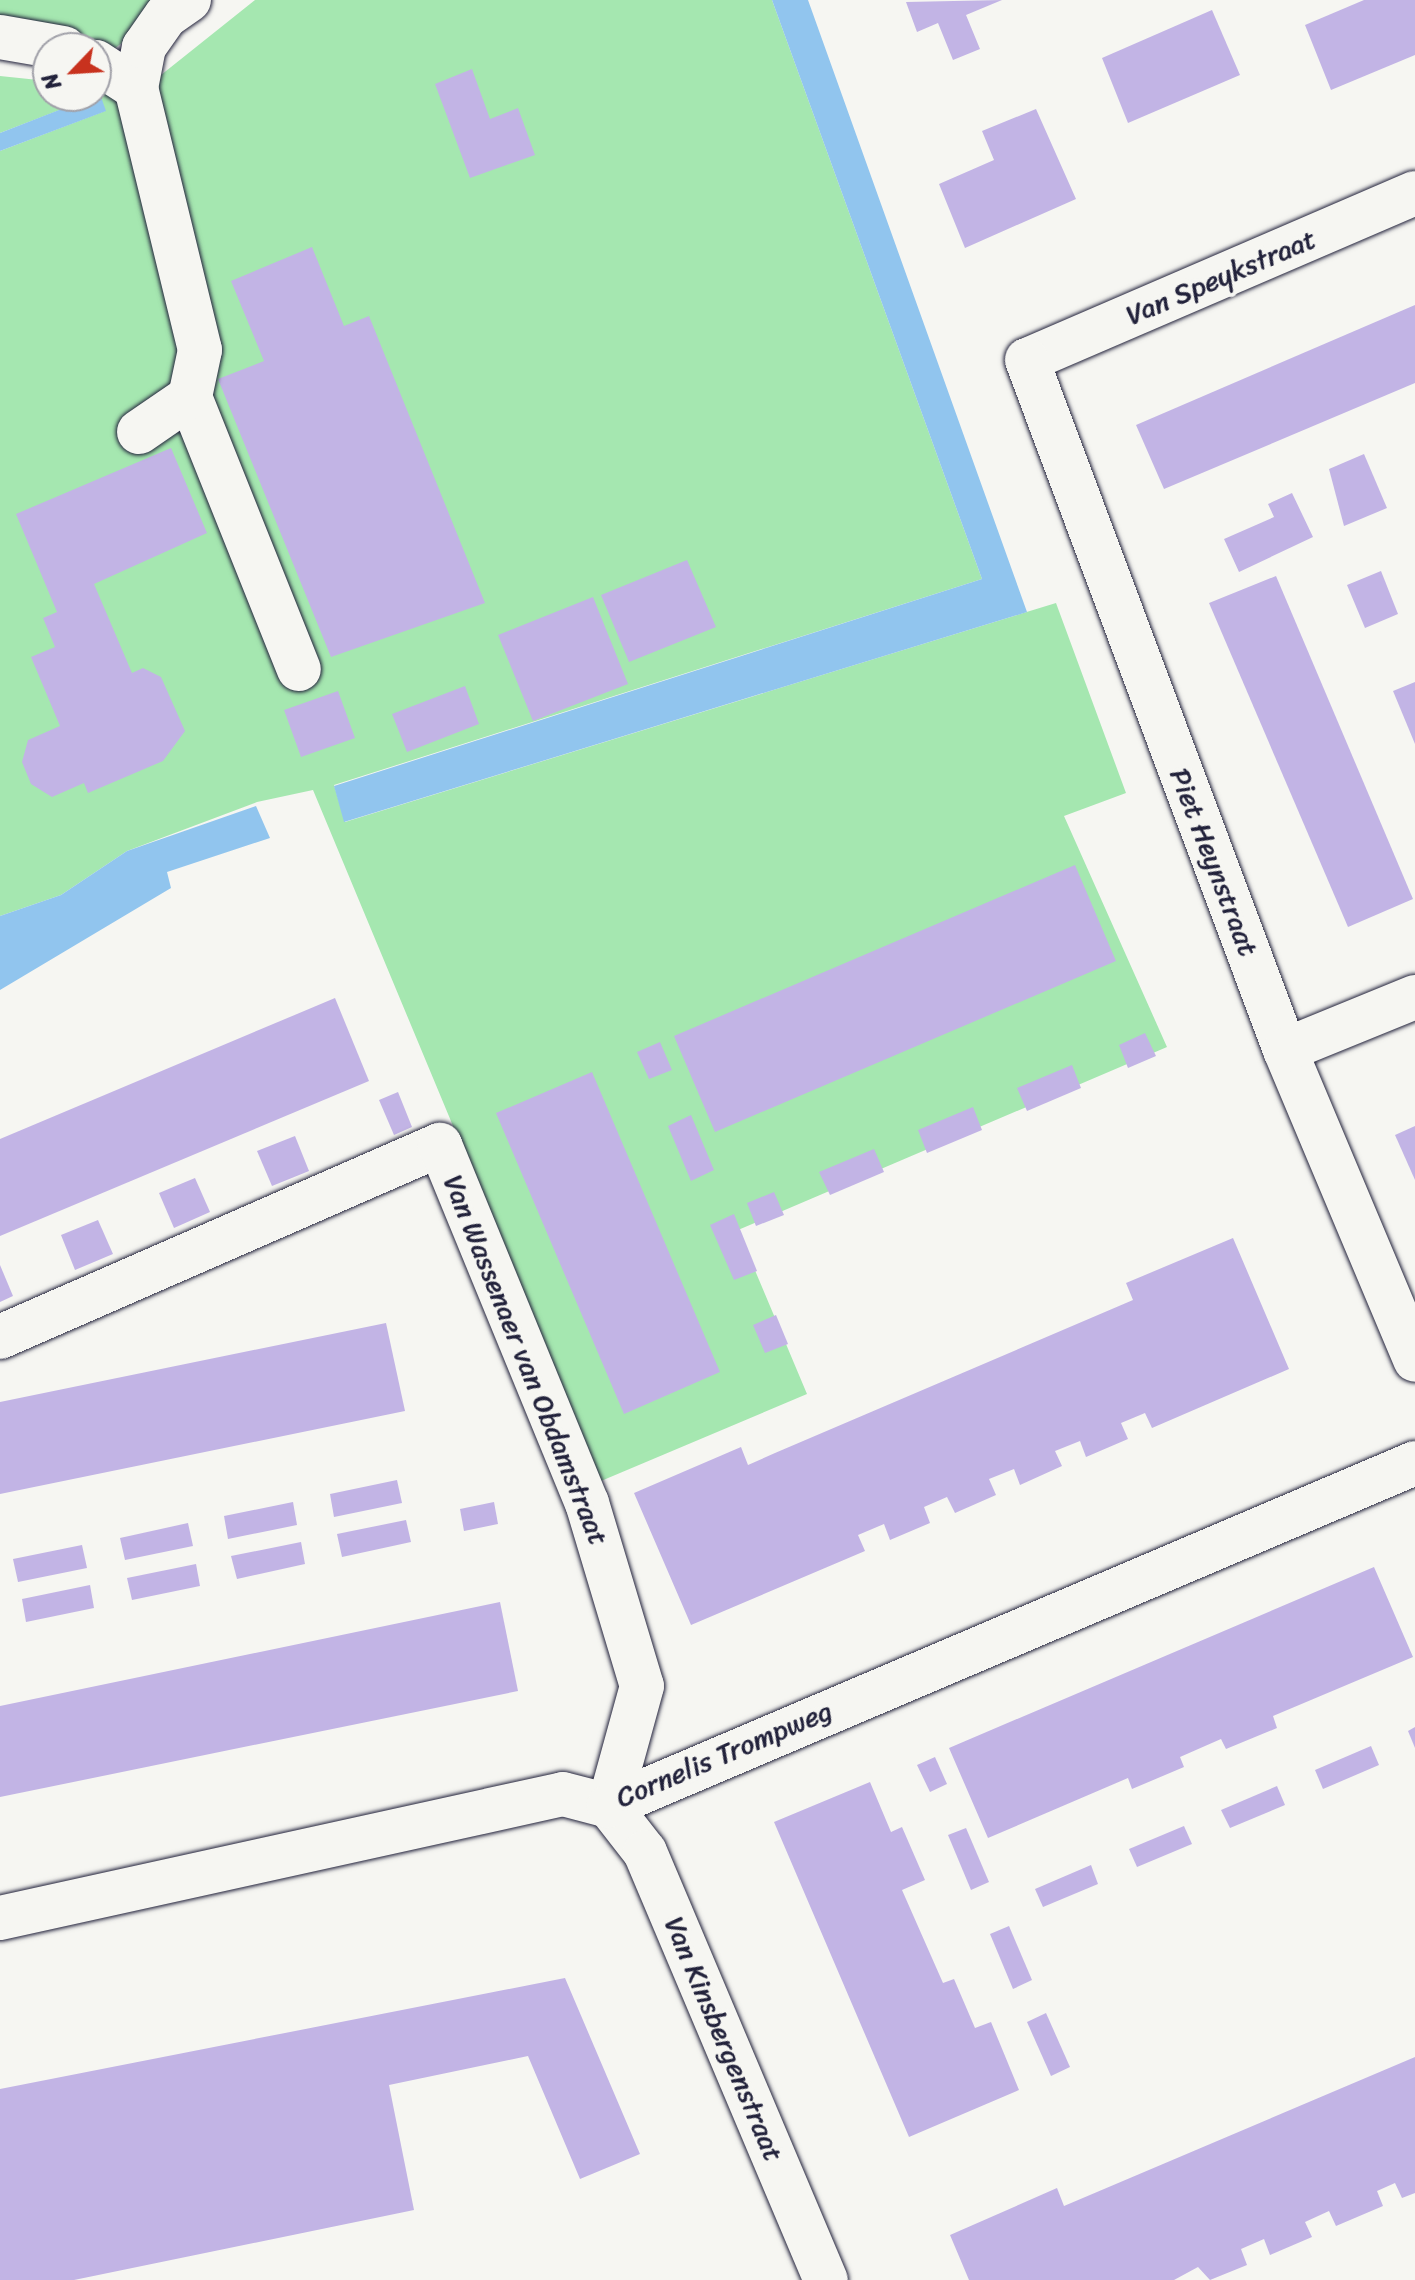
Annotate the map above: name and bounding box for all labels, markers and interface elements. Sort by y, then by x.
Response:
north arrow [32,32,112,112]
text: N [31,66,73,97]
street label: Van Speykstraat [1120,222,1322,332]
street label: Piet Heynstraat [1163,764,1265,960]
street label: Van Wassenaer van Obdamstraat [436,1168,616,1552]
street label: Cornelis Trompweg [611,1693,837,1815]
street label: Van Kinsbergenstraat [657,1911,791,2167]

